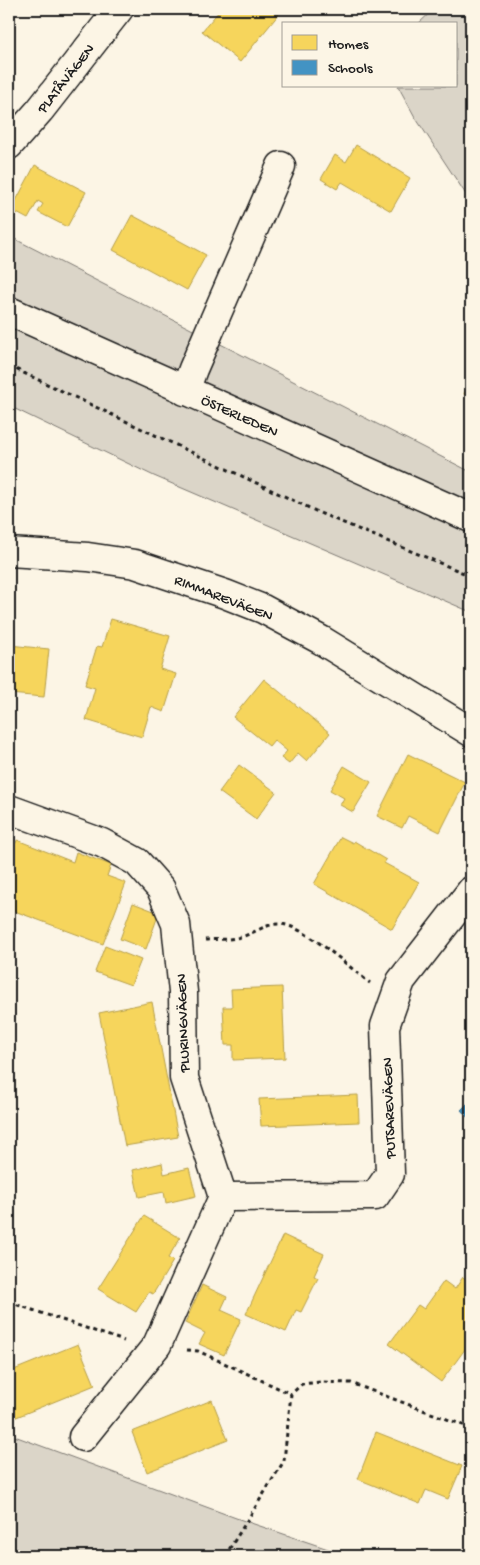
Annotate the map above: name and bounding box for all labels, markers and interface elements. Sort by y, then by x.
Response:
legend [282,22,458,88]
text: Homes [328,36,369,54]
street label: PLATÅVÄGEN [33,41,99,118]
text: Schools [328,60,373,78]
street label: ÖSTERLEDEN [198,392,281,442]
street label: RIMMAREVÄGEN [171,572,275,626]
street label: PLURINGVÄGEN [173,973,195,1074]
street label: PUTSAREVÄGEN [379,1057,401,1160]

